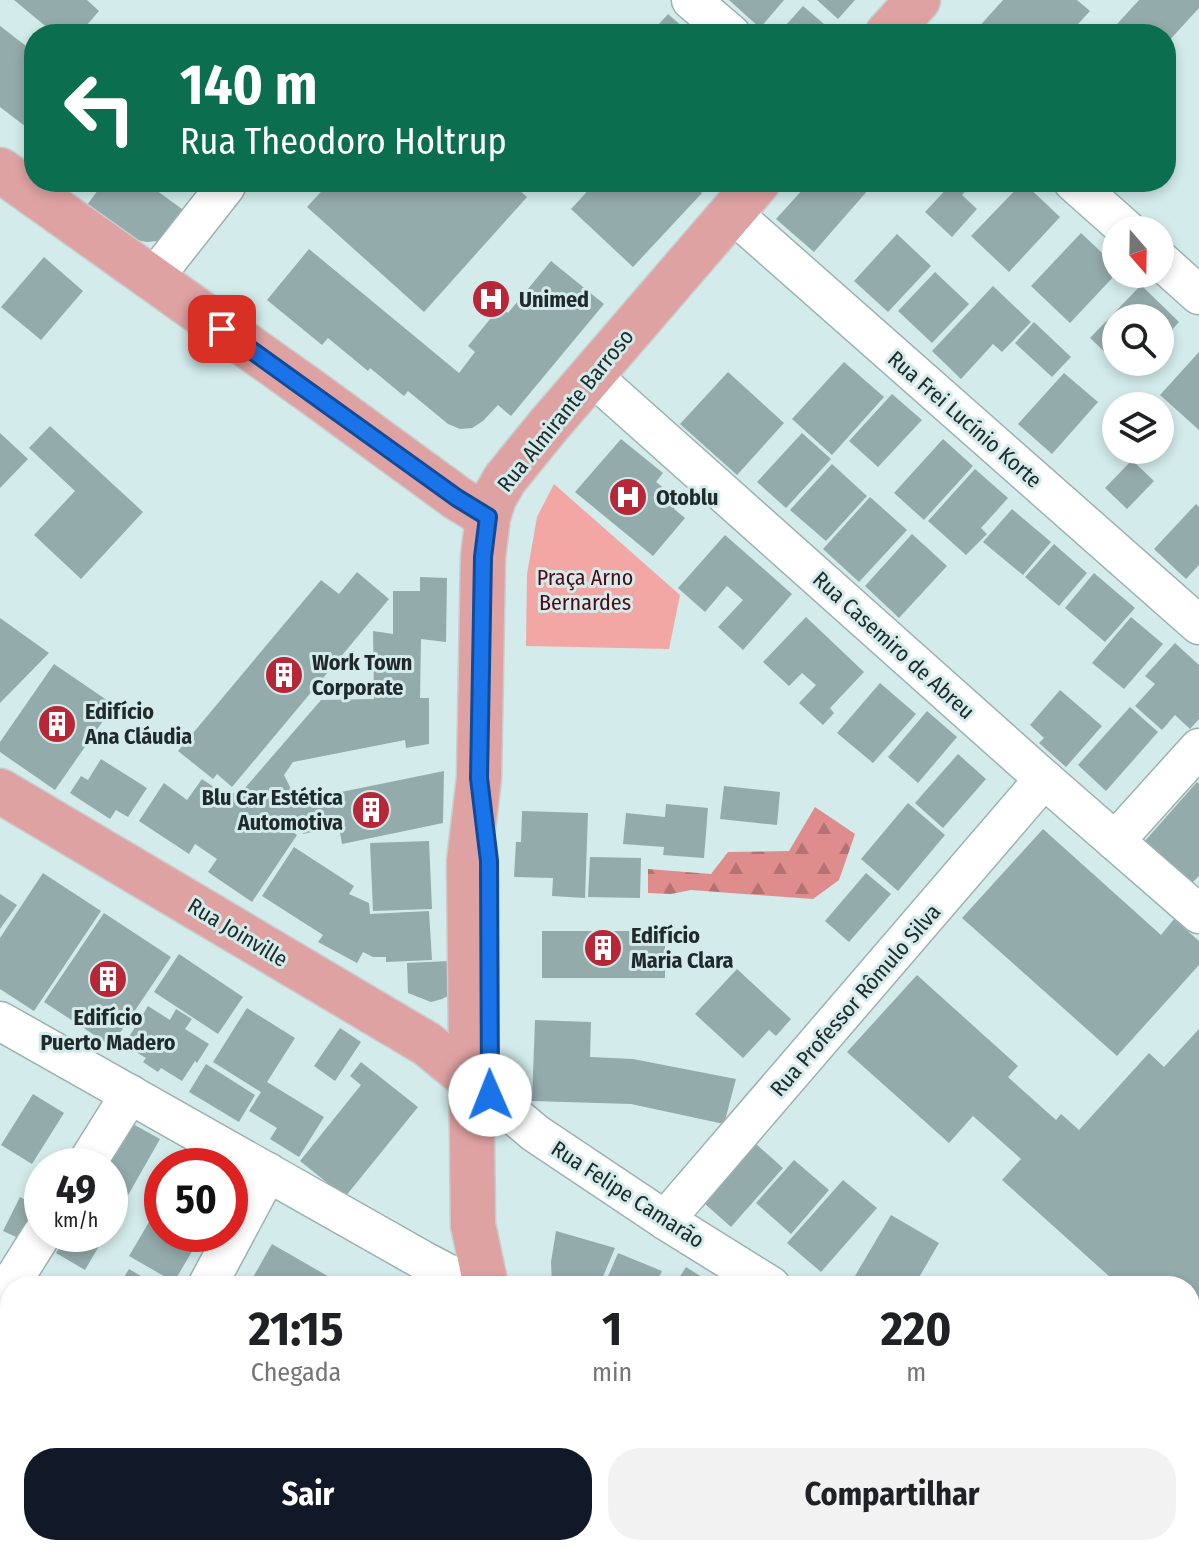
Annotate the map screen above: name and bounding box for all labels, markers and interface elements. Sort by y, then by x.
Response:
text: 140 m [180,52,317,119]
icon: left [48,56,152,160]
text: Rua Theodoro Holtrup [180,120,507,164]
north arrow [1102,216,1174,288]
map controls [1102,216,1174,464]
hospital icon: Unimed [470,278,512,320]
place label: Unimed [519,286,589,313]
pin [188,295,256,363]
button: search [1102,304,1174,376]
icon: arrive [200,307,244,351]
street label: Rua Almirante Barroso [491,323,639,497]
street label: Rua Frei Lucínio Korte [882,345,1047,494]
button: layers [1102,392,1174,464]
hospital icon: Otoblu [607,476,649,518]
place label: Otoblu [656,484,718,511]
park label: Praça Arno Bernardes [537,564,633,616]
street label: Rua Casemiro de Abreu [807,566,980,725]
place label: Work Town Corporate [312,649,412,701]
building icon: Work Town Corporate [263,654,305,696]
place label: Edifício Ana Cláudia [84,698,192,750]
building icon: Edifício Ana Cláudia [36,703,78,745]
place label: Blu Car Estética Automotiva [202,784,343,836]
building icon: Blu Car Estética Automotiva [350,789,392,831]
street label: Rua Joinville [183,892,293,973]
street label: Rua Professor Rômulo Silva [765,899,946,1102]
place label: Edifício Maria Clara [631,922,734,974]
building icon: Edifício Maria Clara [582,927,624,969]
building icon: Edifício Puerto Madero [87,958,129,1000]
place label: Edifício Puerto Madero [41,1004,176,1056]
position arrow [448,1053,532,1137]
street label: Rua Felipe Camarão [546,1135,709,1254]
speed limit sign: 50 [144,1148,248,1252]
text: 49 [56,1166,96,1214]
text: km/h [54,1208,98,1232]
text: 21:15 [249,1300,343,1358]
text: 1 [602,1300,622,1358]
text: 220 [881,1300,951,1358]
text: Chegada [251,1357,341,1388]
text: min [592,1357,632,1388]
text: m [906,1357,926,1388]
button: Sair [24,1448,592,1540]
button: Compartilhar [608,1448,1176,1540]

